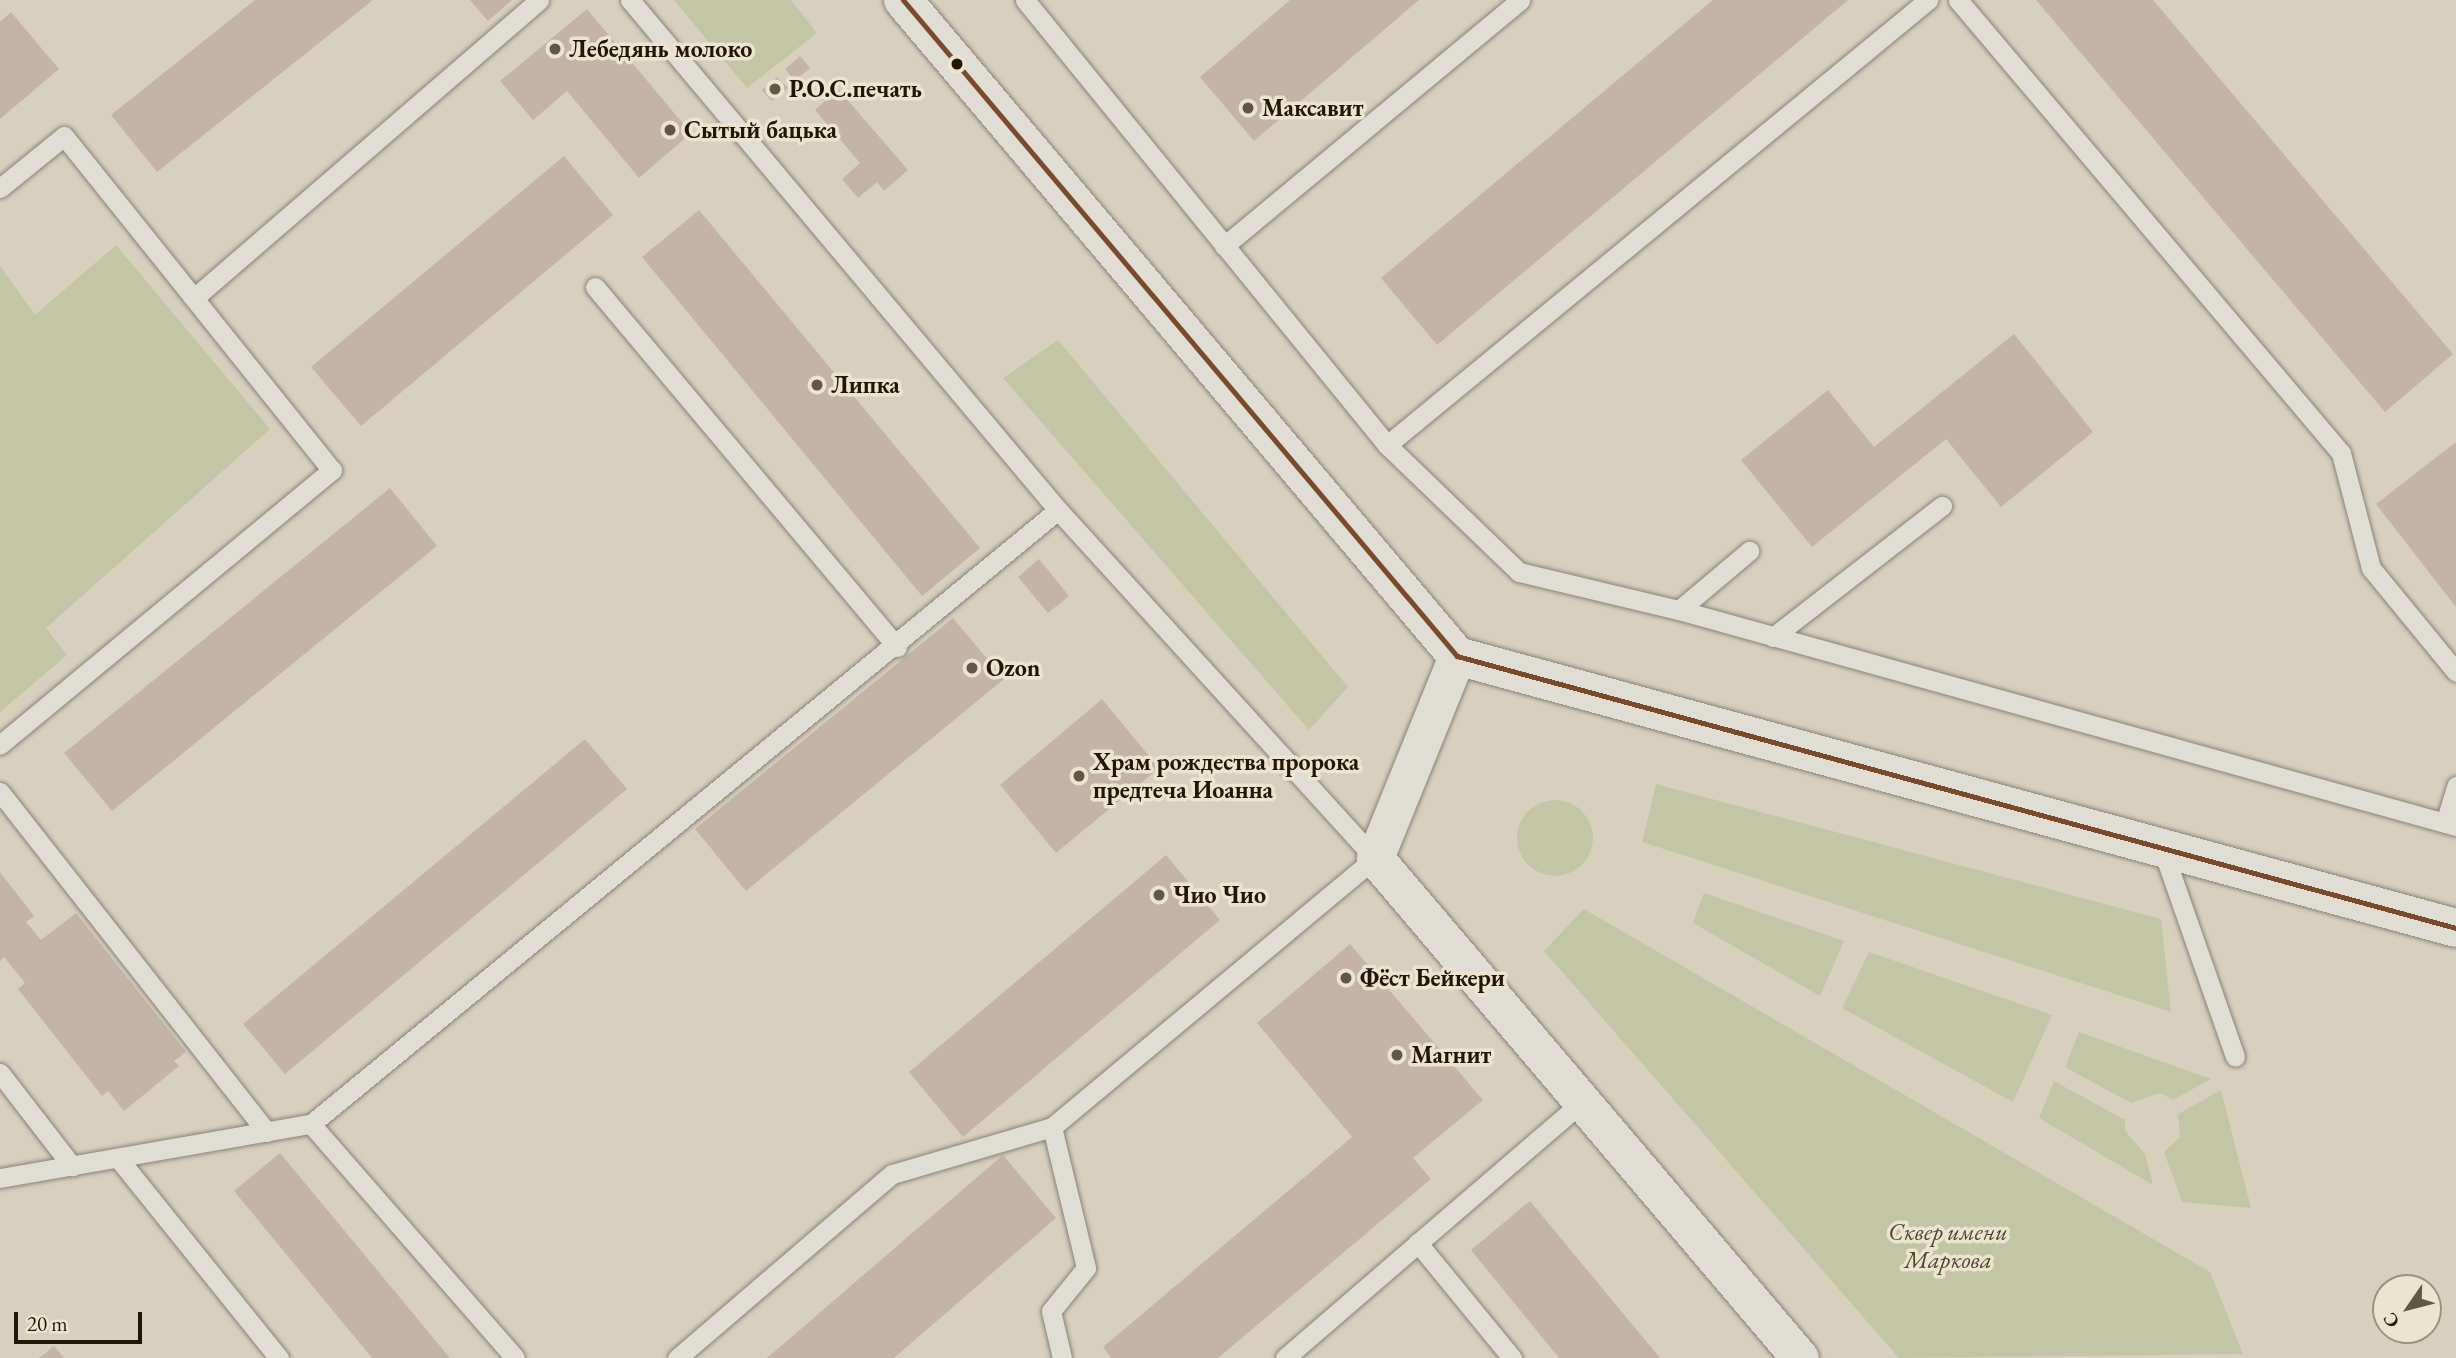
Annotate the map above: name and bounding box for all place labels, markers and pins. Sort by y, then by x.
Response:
place label: Лебедянь молоко [569,35,752,63]
marker: Лебедянь молоко [547,41,563,57]
unlabelled marker [950,57,964,71]
place label: Р.О.С.печать [789,75,922,103]
marker: Р.О.С.печать [767,81,783,97]
place label: Максавит [1262,94,1363,122]
marker: Максавит [1240,100,1256,116]
place label: Сытый бацька [684,116,837,144]
marker: Сытый бацька [662,122,678,138]
place label: Липка [831,371,900,399]
marker: Липка [809,377,825,393]
place label: Ozon [986,654,1040,682]
marker: Ozon [964,660,980,676]
place label: Храм рождества пророка предтеча Иоанна [1093,748,1359,804]
marker: Храм рождества пророка предтеча Иоанна [1071,768,1087,784]
place label: Чио Чио [1173,881,1266,909]
marker: Чио Чио [1151,887,1167,903]
place label: Фёст Бейкери [1360,964,1505,992]
marker: Фёст Бейкери [1338,970,1354,986]
place label: Магнит [1411,1041,1491,1069]
marker: Магнит [1389,1047,1405,1063]

